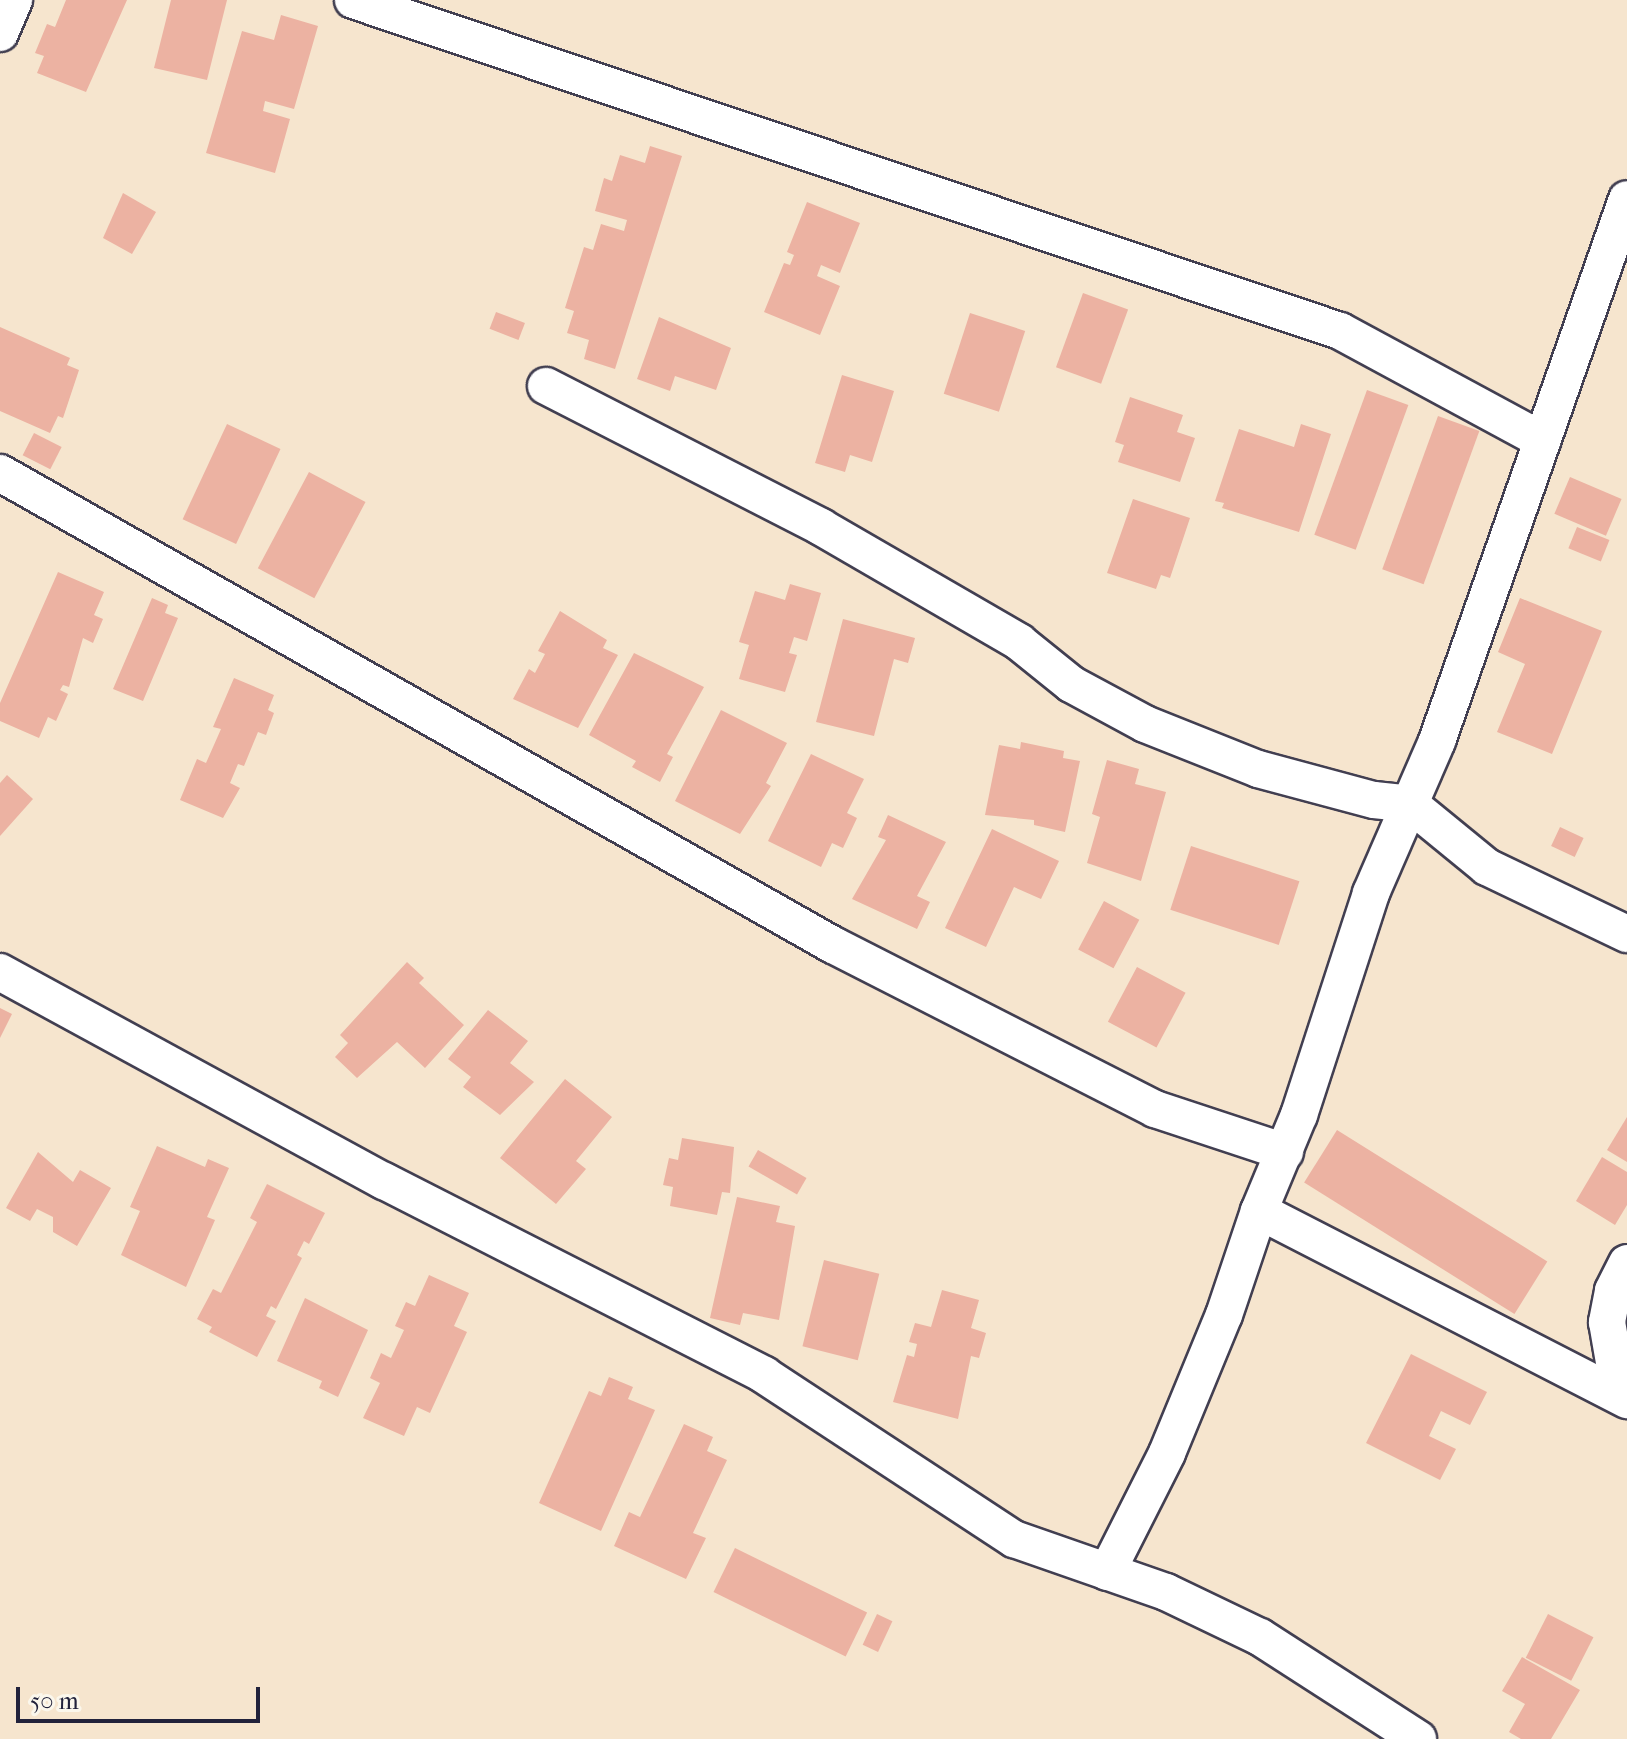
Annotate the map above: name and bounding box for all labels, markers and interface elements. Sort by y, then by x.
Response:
scale bar [20,1671,264,1721]
text: 50 m [30,1687,79,1715]

